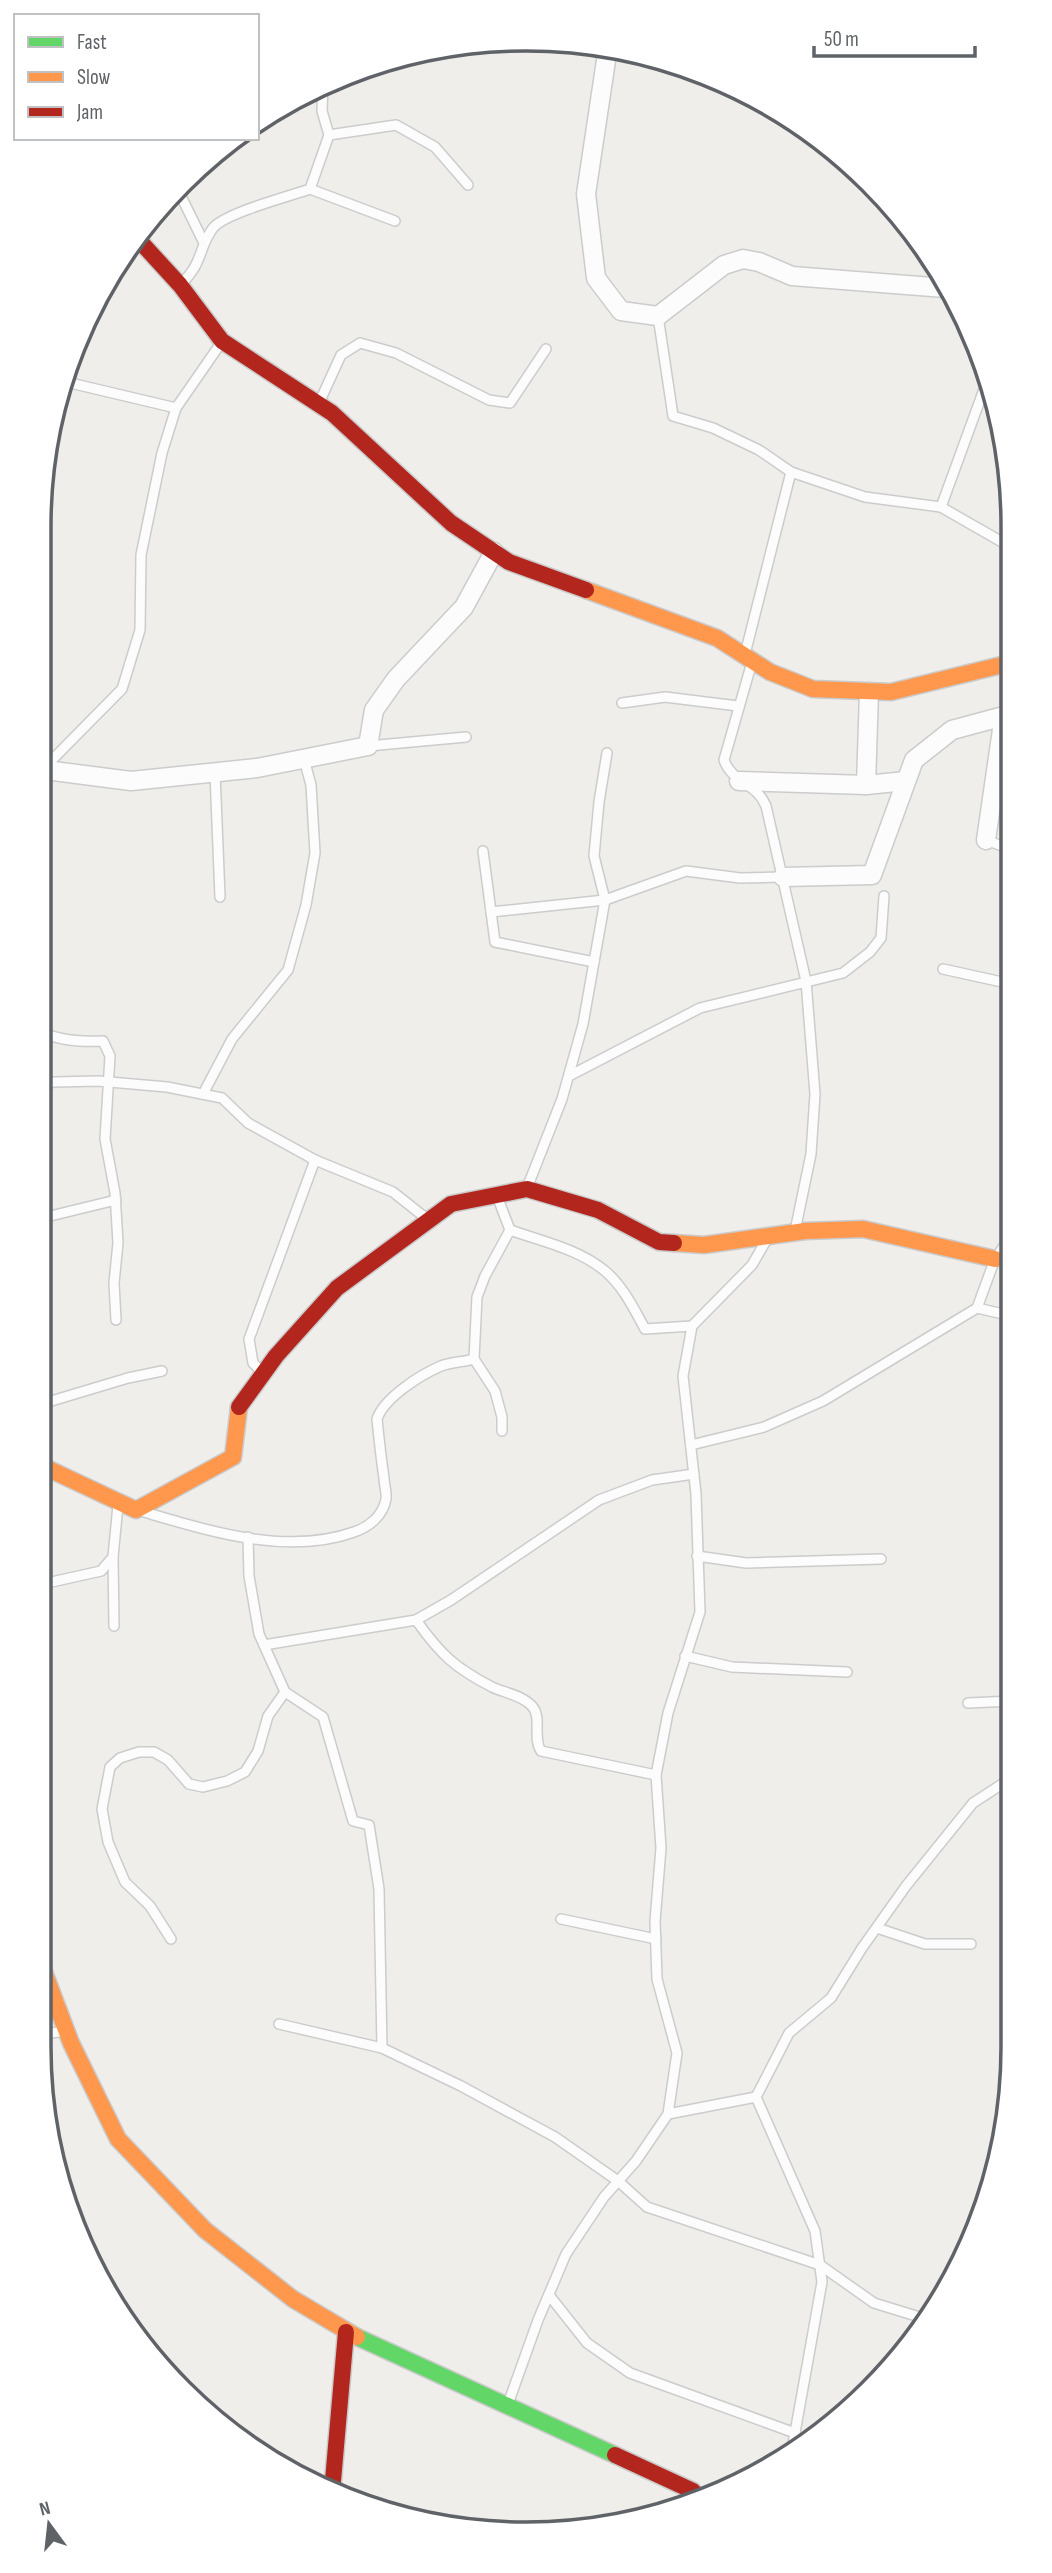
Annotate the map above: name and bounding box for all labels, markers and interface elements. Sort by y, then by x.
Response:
legend [14,14,259,140]
scale bar [814,14,975,58]
text: 50 m [824,27,859,52]
text: Fast [77,30,107,55]
text: Slow [77,65,111,90]
text: Jam [76,100,103,125]
north arrow [14,2489,84,2559]
text: N [37,2497,53,2521]

